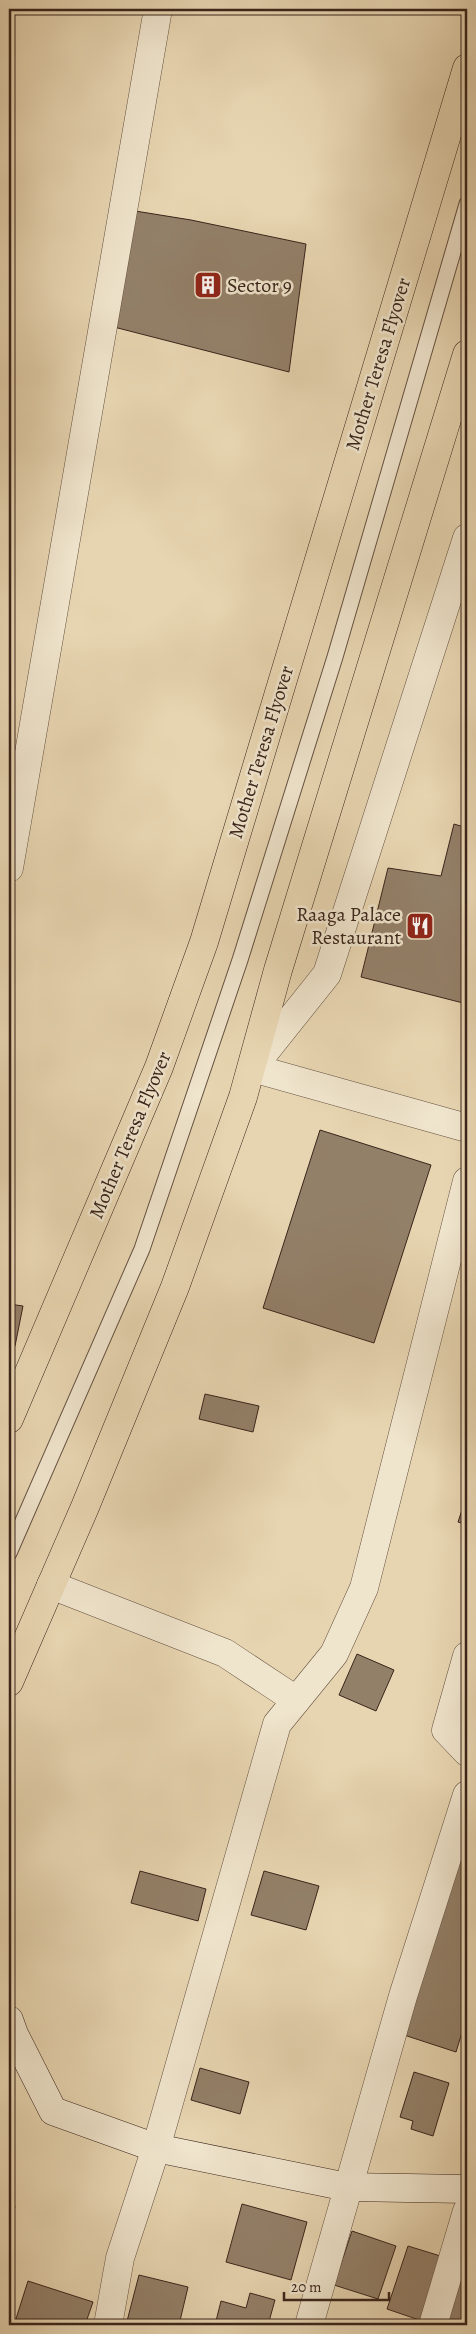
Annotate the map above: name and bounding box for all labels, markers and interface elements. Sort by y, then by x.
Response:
building icon: Sector 9 [193,270,223,300]
place label: Sector 9 [227,272,292,299]
street label: Mother Teresa Flyover [339,274,417,454]
street label: Mother Teresa Flyover [222,662,300,842]
place label: Raaga Palace Restaurant [296,901,401,951]
restaurant icon: Raaga Palace Restaurant [405,911,435,941]
street label: Mother Teresa Flyover [83,1047,178,1223]
scale bar [284,2269,388,2301]
text: 20 m [291,2277,322,2297]

